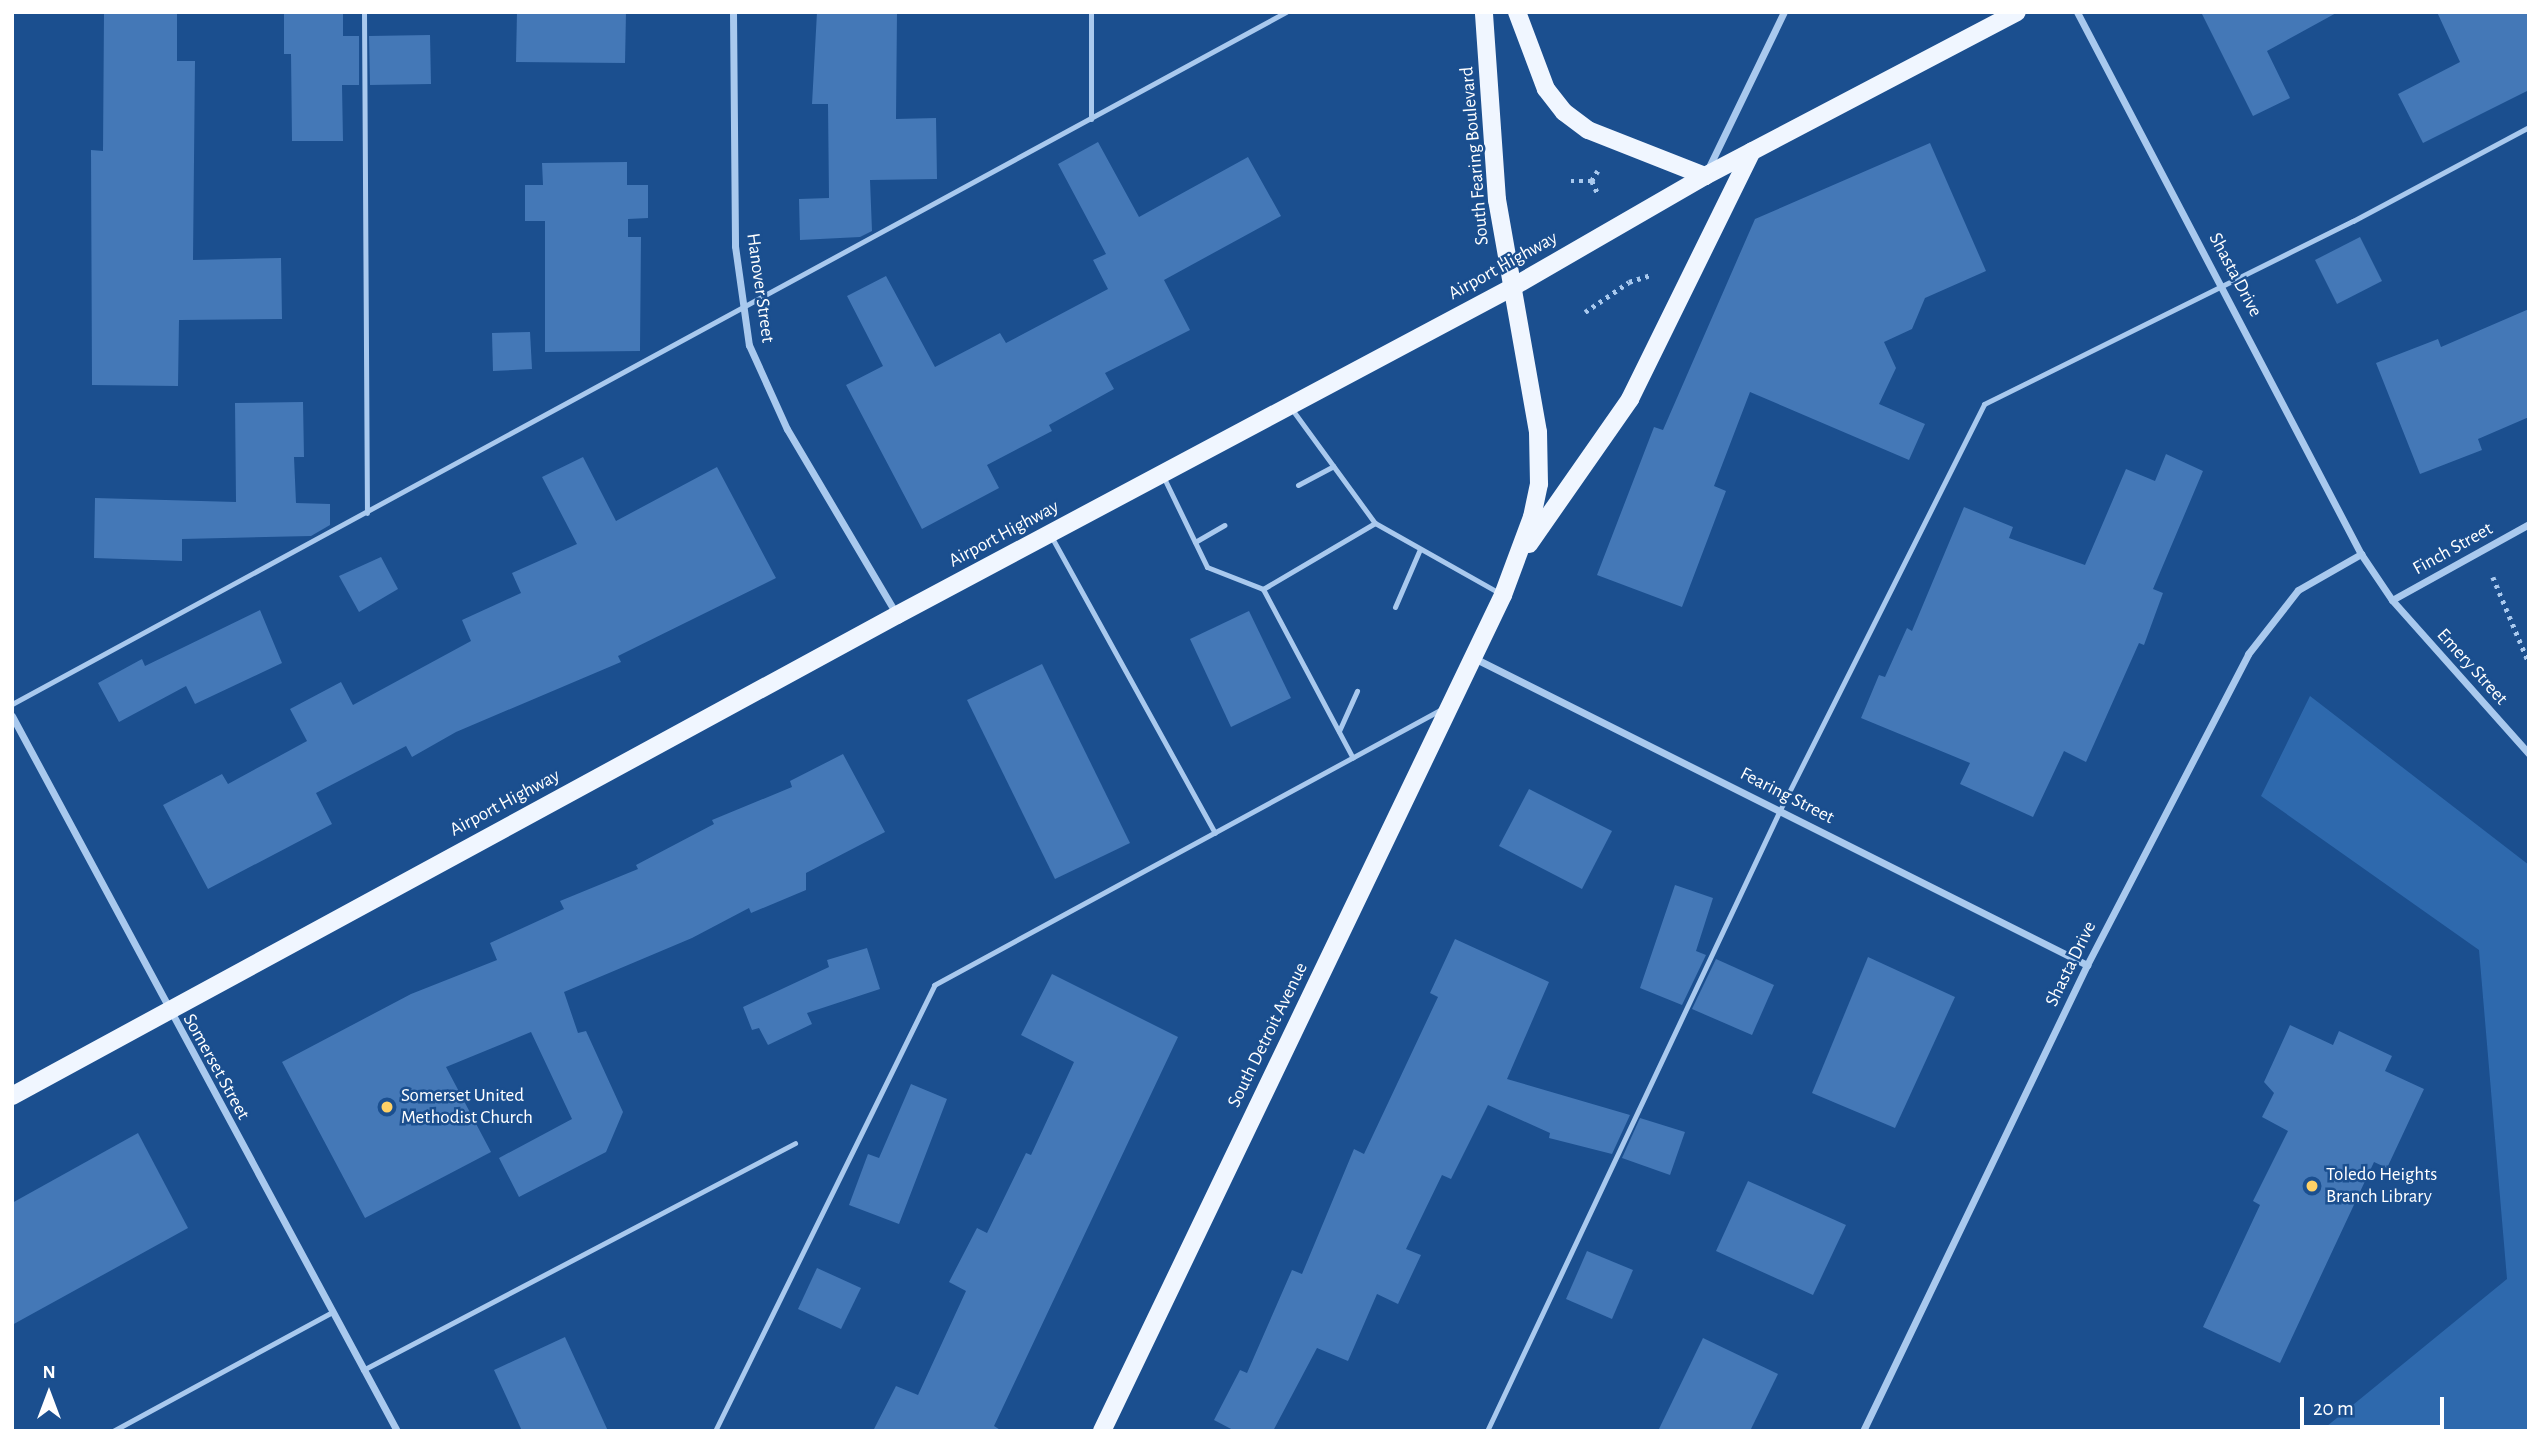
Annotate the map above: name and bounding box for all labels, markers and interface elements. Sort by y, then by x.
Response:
street label: South Fearing Boulevard [1456,66,1494,246]
street label: Airport Highway [1444,227,1562,305]
street label: Shasta Drive [2203,229,2267,321]
street label: Hanover Street [741,232,779,344]
street label: Airport Highway [945,495,1063,573]
street label: Finch Street [2409,518,2497,580]
street label: Emery Street [2432,624,2512,710]
street label: Fearing Street [1736,763,1838,829]
street label: Airport Highway [446,764,564,842]
street label: Shasta Drive [2041,918,2101,1010]
street label: South Detroit Avenue [1223,959,1313,1111]
street label: Somerset Street [178,1010,254,1124]
place label: Somerset United Methodist Church [401,1085,533,1129]
marker: Somerset United Methodist Church [379,1099,395,1115]
place label: Toledo Heights Branch Library [2326,1164,2437,1208]
marker: Toledo Heights Branch Library [2304,1178,2320,1194]
north arrow [14,1359,84,1429]
text: N [42,1363,56,1382]
scale bar [2303,1384,2446,1428]
text: 20 m [2313,1398,2354,1419]

